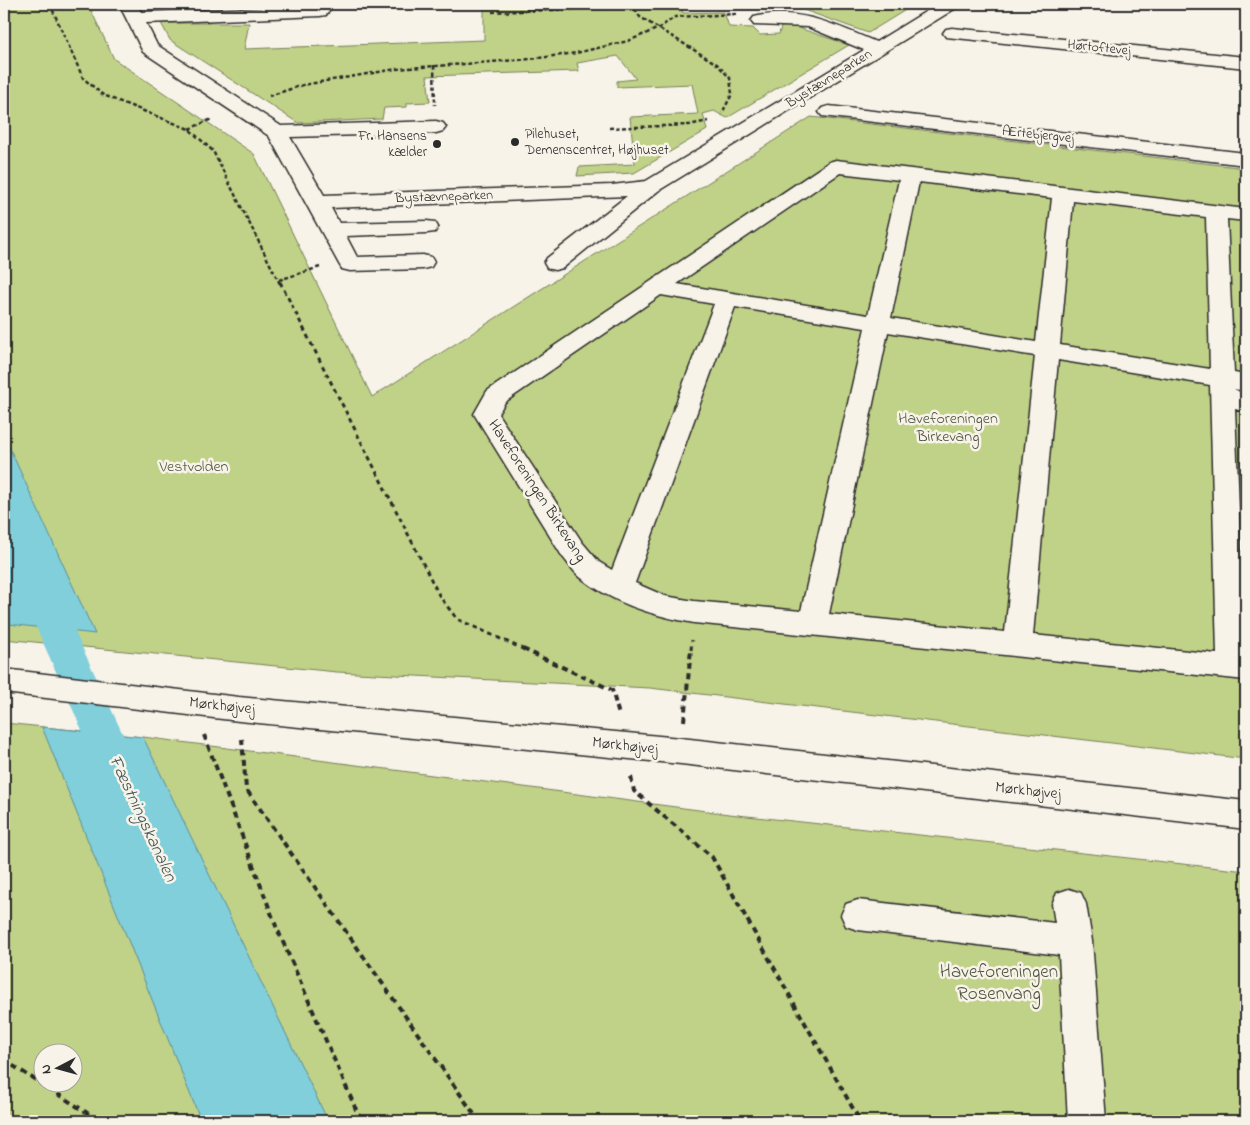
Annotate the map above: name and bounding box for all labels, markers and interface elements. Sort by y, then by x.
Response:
street label: Hørtoftevej [1066,34,1133,62]
street label: Bystævneparken [781,44,877,115]
street label: Ærtebjergvej [1001,121,1076,150]
place label: Pilehuset, Demenscentret, Højhuset [524,124,669,161]
place label: Fr. Hansens kælder [357,126,428,163]
marker: Pilehuset, Demenscentret, Højhuset [509,136,521,148]
marker: Fr. Hansens kælder [431,138,443,150]
street label: Bystævneparken [394,185,494,210]
park label: Haveforeningen Birkevang [898,407,998,449]
street label: Haveforeningen Birkevang [482,415,592,567]
park label: Vestvolden [159,455,229,479]
street label: Mørkhøjvej [188,691,257,721]
street label: Mørkhøjvej [591,731,660,761]
water label: Fæstningskanalen [101,752,183,887]
street label: Mørkhøjvej [994,776,1063,806]
park label: Haveforeningen Rosenvang [940,959,1058,1010]
north arrow [32,1042,82,1092]
text: N [36,1063,57,1075]

